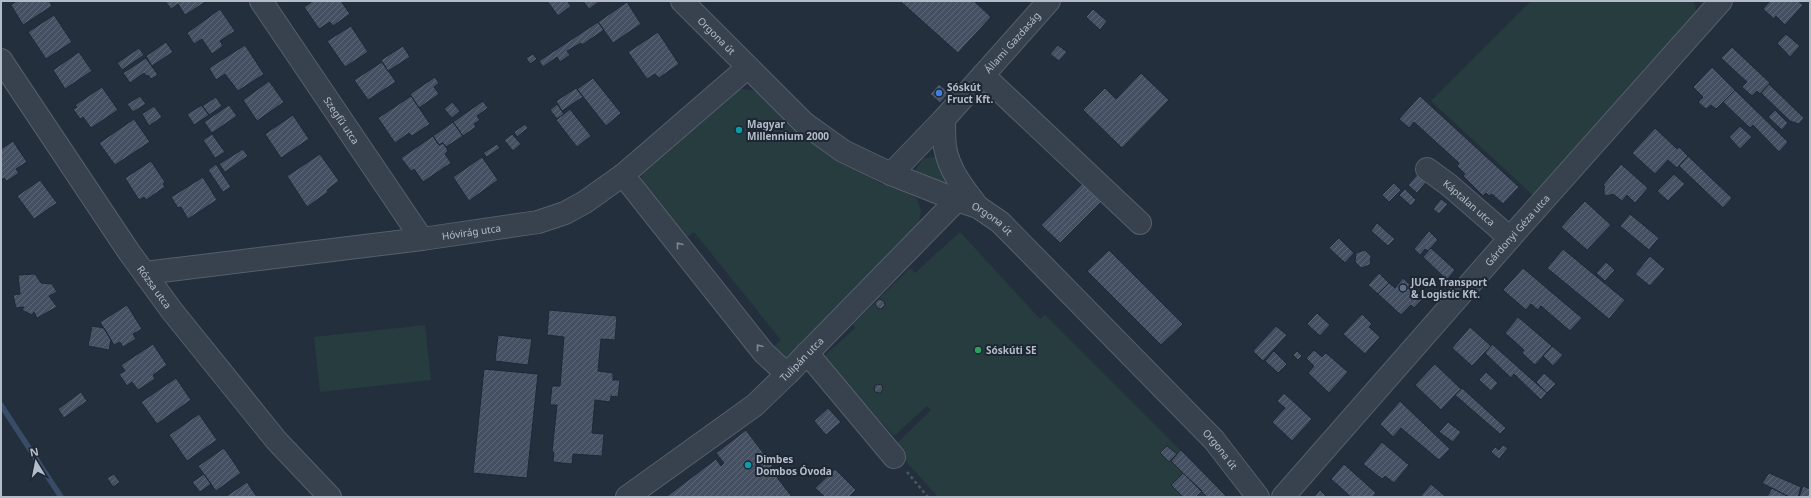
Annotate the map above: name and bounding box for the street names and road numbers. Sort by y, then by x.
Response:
street label: Állami Gazdaság [981,9,1043,76]
street label: Orgona út [695,14,739,58]
street label: Szegfű utca [321,94,363,147]
street label: Káptalan utca [1440,176,1498,229]
street label: Gárdonyi Géza utca [1482,191,1553,269]
street label: Orgona út [970,198,1016,238]
street label: Hóvirág utca [441,221,502,243]
street label: Rózsa utca [134,263,175,311]
street label: Tulipán utca [777,334,827,384]
street label: Orgona út [1200,426,1241,472]

